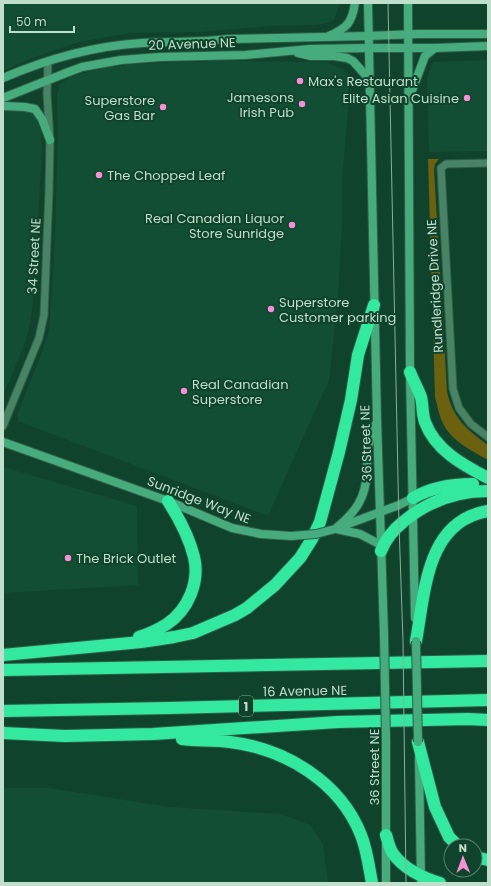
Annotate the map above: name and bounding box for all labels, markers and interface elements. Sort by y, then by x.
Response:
scale bar [10,8,74,34]
text: 50 m [16,13,47,30]
street label: 20 Avenue NE [148,33,236,55]
place label: Max's Restaurant [308,72,418,91]
marker: Max's Restaurant [295,76,305,86]
place label: Jamesons Irish Pub [227,88,294,122]
place label: Elite Asian Cuisine [342,89,459,108]
place label: Superstore Gas Bar [85,91,155,125]
marker: Elite Asian Cuisine [462,93,472,103]
marker: Jamesons Irish Pub [297,99,307,109]
marker: Superstore Gas Bar [158,102,168,112]
place label: The Chopped Leaf [107,166,225,185]
marker: The Chopped Leaf [94,170,104,180]
place label: Real Canadian Liquor Store Sunridge [145,209,284,243]
street label: 34 Street NE [23,217,45,295]
street label: Rundleridge Drive NE [422,219,448,353]
marker: Real Canadian Liquor Store Sunridge [287,220,297,230]
place label: Superstore Customer parking [279,293,396,327]
marker: Superstore Customer parking [266,304,276,314]
place label: Real Canadian Superstore [192,375,288,409]
marker: Real Canadian Superstore [179,386,189,396]
street label: 36 Street NE [355,404,377,482]
street label: Sunridge Way NE [144,472,254,528]
place label: The Brick Outlet [76,549,176,568]
marker: The Brick Outlet [63,553,73,563]
street label: 16 Avenue NE [263,681,347,701]
road number: 1 [239,696,253,716]
street label: 36 Street NE [365,729,384,805]
north arrow [443,838,483,878]
text: N [459,840,467,856]

